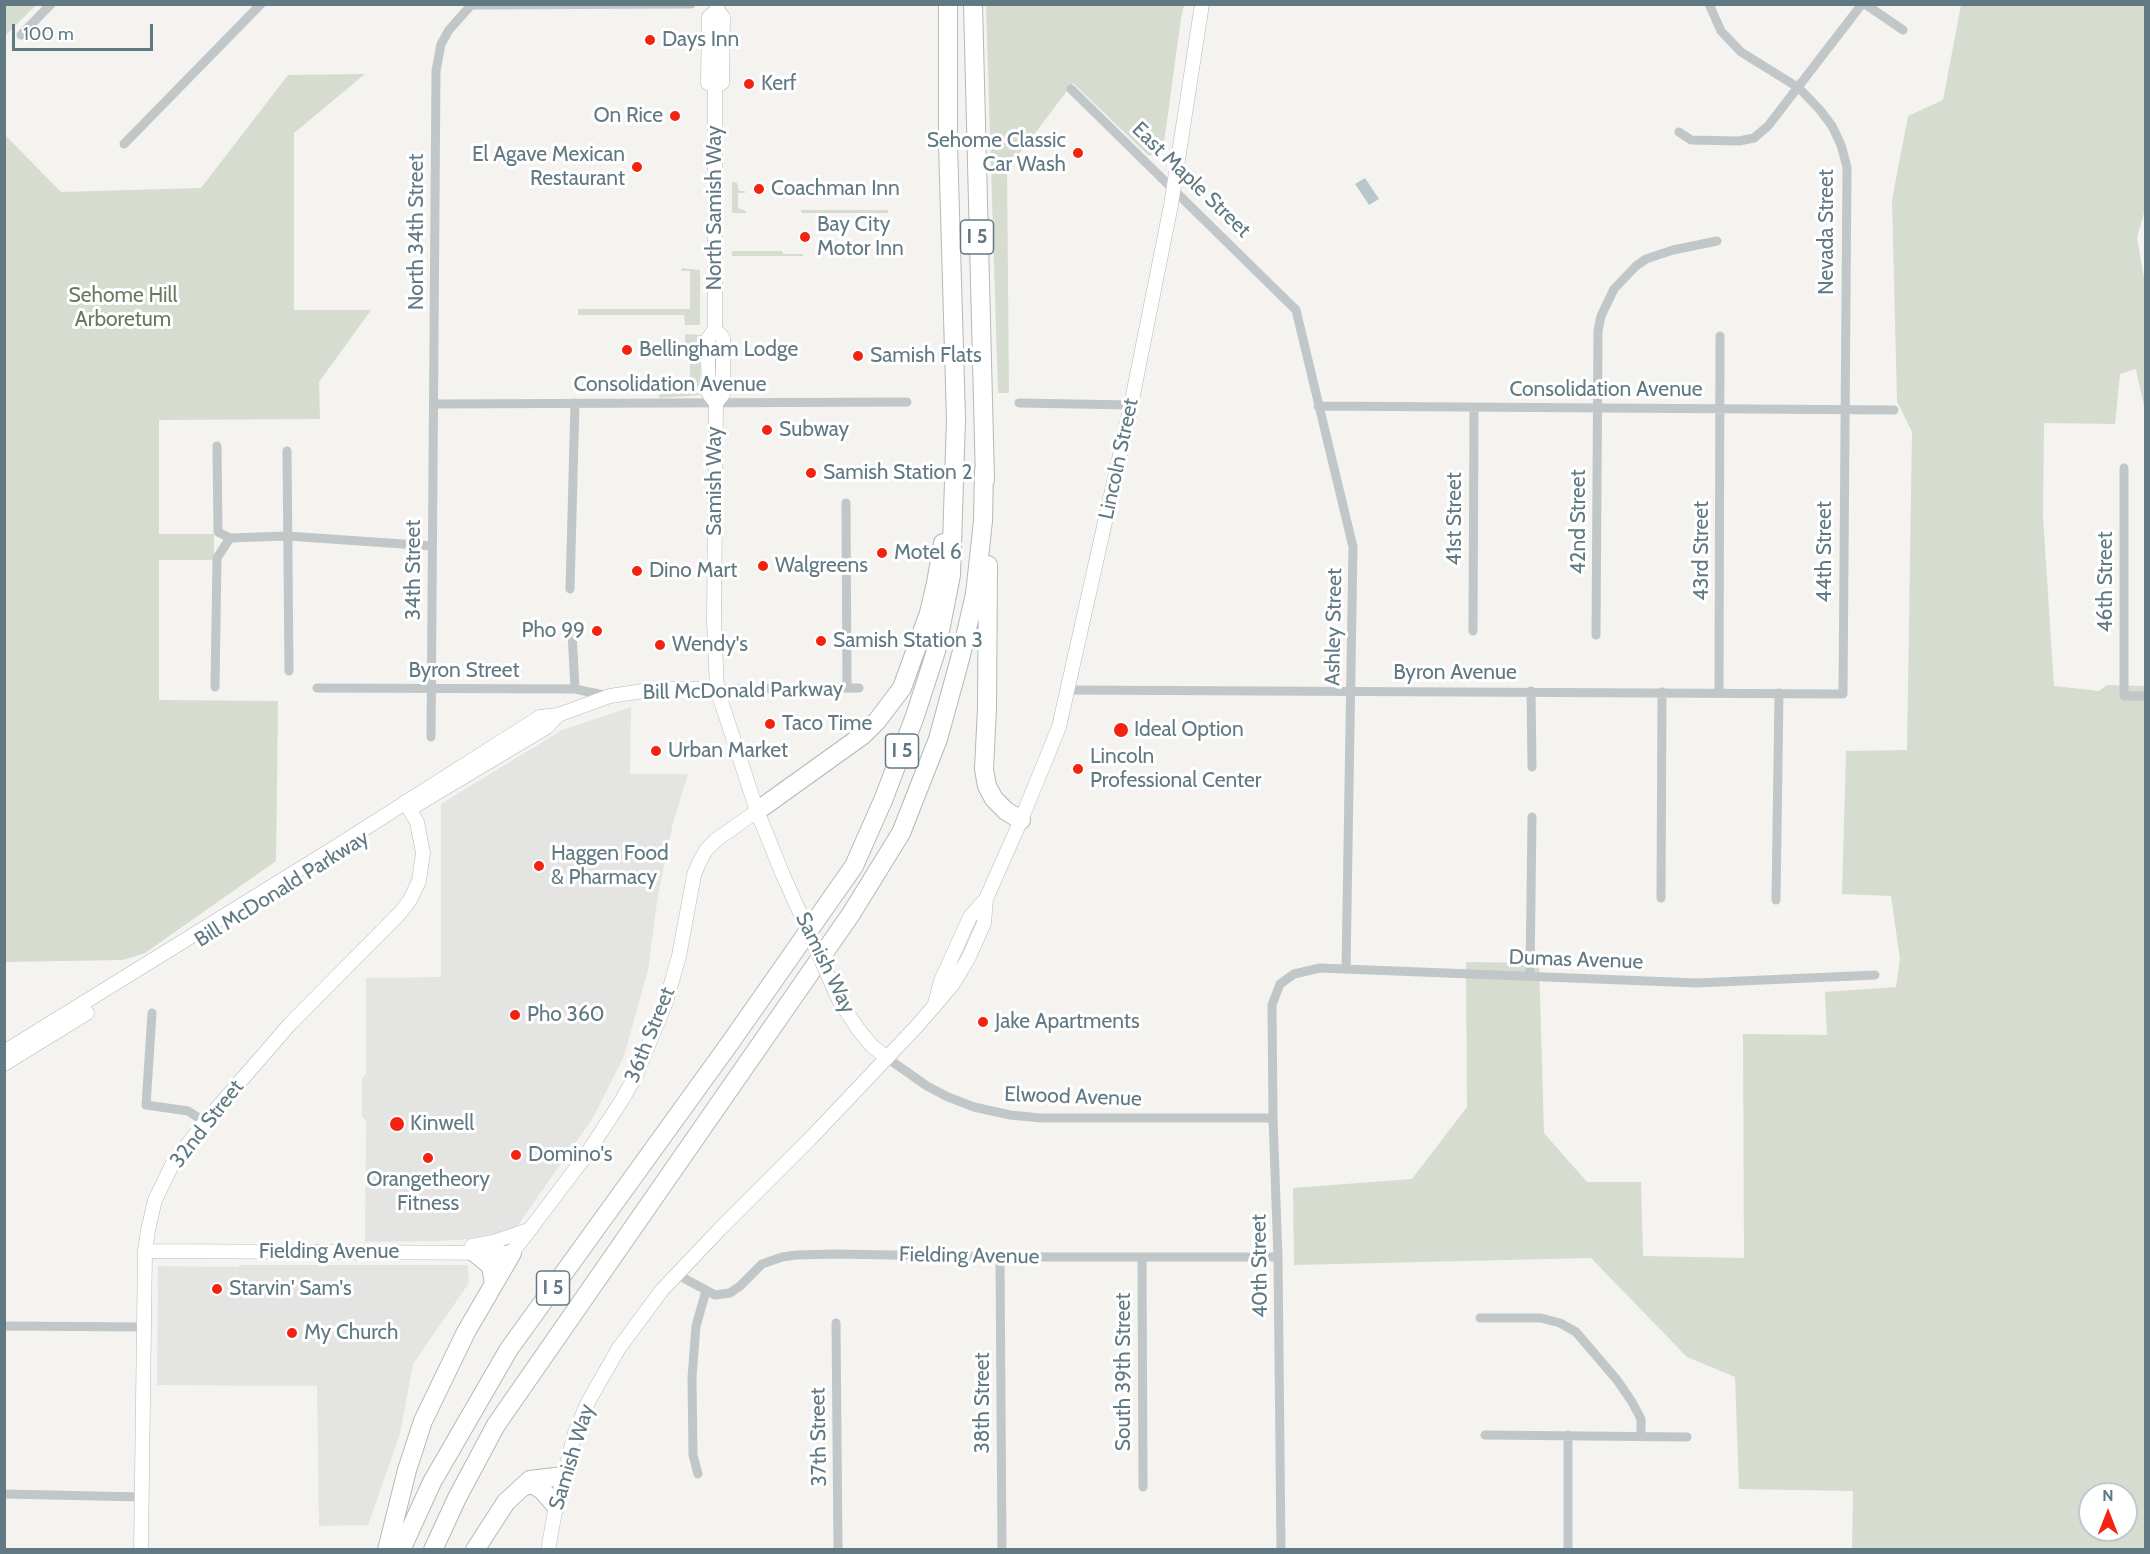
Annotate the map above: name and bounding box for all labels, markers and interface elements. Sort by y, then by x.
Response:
scale bar [15,12,156,50]
text: 100 m [23,23,74,45]
place label: Days Inn [662,27,739,53]
marker: Days Inn [643,33,657,47]
place label: Kerf [761,71,797,97]
marker: Kerf [742,77,756,91]
place label: On Rice [593,103,663,129]
marker: On Rice [668,109,682,123]
street label: East Maple Street [1126,117,1256,243]
street label: North Samish Way [702,125,728,291]
place label: Sehome Classic Car Wash [927,128,1066,178]
place label: El Agave Mexican Restaurant [472,142,625,192]
marker: Sehome Classic Car Wash [1071,146,1085,160]
street label: North 34th Street [404,154,430,310]
marker: El Agave Mexican Restaurant [630,160,644,174]
street label: Nevada Street [1814,169,1840,295]
place label: Coachman Inn [771,176,900,202]
marker: Coachman Inn [752,182,766,196]
place label: Bay City Motor Inn [817,212,904,262]
road number: I 5 [960,220,994,254]
marker: Bay City Motor Inn [798,230,812,244]
park label: Sehome Hill Arboretum [69,283,177,333]
place label: Bellingham Lodge [639,337,798,363]
marker: Bellingham Lodge [620,343,634,357]
place label: Samish Flats [870,343,982,369]
marker: Samish Flats [851,349,865,363]
street label: Consolidation Avenue [573,372,767,398]
street label: Consolidation Avenue [1509,377,1703,403]
street label: Lincoln Street [1094,396,1144,522]
place label: Subway [779,417,849,443]
marker: Subway [760,423,774,437]
street label: Samish Way [702,426,728,536]
place label: Samish Station 2 [823,460,972,486]
marker: Samish Station 2 [804,466,818,480]
street label: 42nd Street [1566,469,1592,575]
street label: 41st Street [1442,472,1468,566]
street label: 43rd Street [1689,501,1715,601]
street label: 44th Street [1812,501,1838,603]
street label: 34th Street [401,520,427,620]
street label: 46th Street [2093,531,2119,633]
place label: Motel 6 [894,540,962,566]
marker: Motel 6 [875,546,889,560]
place label: Walgreens [775,553,868,579]
place label: Dino Mart [649,558,737,584]
marker: Walgreens [756,559,770,573]
marker: Dino Mart [630,564,644,578]
street label: Ashley Street [1320,568,1348,686]
place label: Pho 99 [522,618,585,644]
marker: Pho 99 [590,624,604,638]
place label: Samish Station 3 [833,628,983,654]
place label: Wendy's [672,632,748,658]
marker: Samish Station 3 [814,634,828,648]
marker: Wendy's [653,638,667,652]
street label: Byron Street [408,658,520,684]
street label: Byron Avenue [1393,660,1517,686]
street label: Bill McDonald Parkway [642,677,844,705]
place label: Taco Time [782,711,872,737]
marker: Taco Time [763,717,777,731]
place label: Ideal Option [1134,717,1244,743]
marker: Ideal Option [1112,721,1130,739]
road number: I 5 [886,734,918,768]
place label: Urban Market [668,738,788,764]
marker: Urban Market [649,744,663,758]
place label: Lincoln Professional Center [1090,744,1261,794]
marker: Lincoln Professional Center [1071,762,1085,776]
street label: Bill McDonald Parkway [190,825,374,953]
place label: Haggen Food & Pharmacy [551,841,669,891]
marker: Haggen Food & Pharmacy [532,859,546,873]
street label: Samish Way [790,908,860,1018]
street label: Dumas Avenue [1508,945,1644,975]
street label: 36th Street [620,984,680,1086]
place label: Pho 360 [527,1002,605,1028]
marker: Pho 360 [508,1008,522,1022]
place label: Jake Apartments [995,1009,1140,1035]
marker: Jake Apartments [976,1015,990,1029]
street label: 32nd Street [165,1075,249,1173]
street label: Elwood Avenue [1004,1082,1142,1112]
place label: Kinwell [410,1111,474,1137]
marker: Kinwell [388,1115,406,1133]
place label: Domino's [528,1142,612,1168]
marker: Domino's [509,1148,523,1162]
marker: Orangetheory Fitness [421,1151,435,1165]
place label: Orangetheory Fitness [366,1167,490,1217]
street label: 40th Street [1246,1214,1274,1318]
street label: Fielding Avenue [259,1239,399,1265]
street label: Fielding Avenue [899,1242,1039,1270]
road number: I 5 [536,1271,570,1305]
place label: Starvin' Sam's [229,1276,352,1302]
marker: Starvin' Sam's [210,1282,224,1296]
street label: South 39th Street [1111,1293,1137,1451]
place label: My Church [304,1320,398,1346]
marker: My Church [285,1326,299,1340]
street label: 38th Street [970,1352,996,1454]
street label: 37th Street [806,1387,832,1487]
street label: Samish Way [544,1401,600,1513]
north arrow [2078,1482,2138,1542]
text: N [2102,1486,2114,1505]

